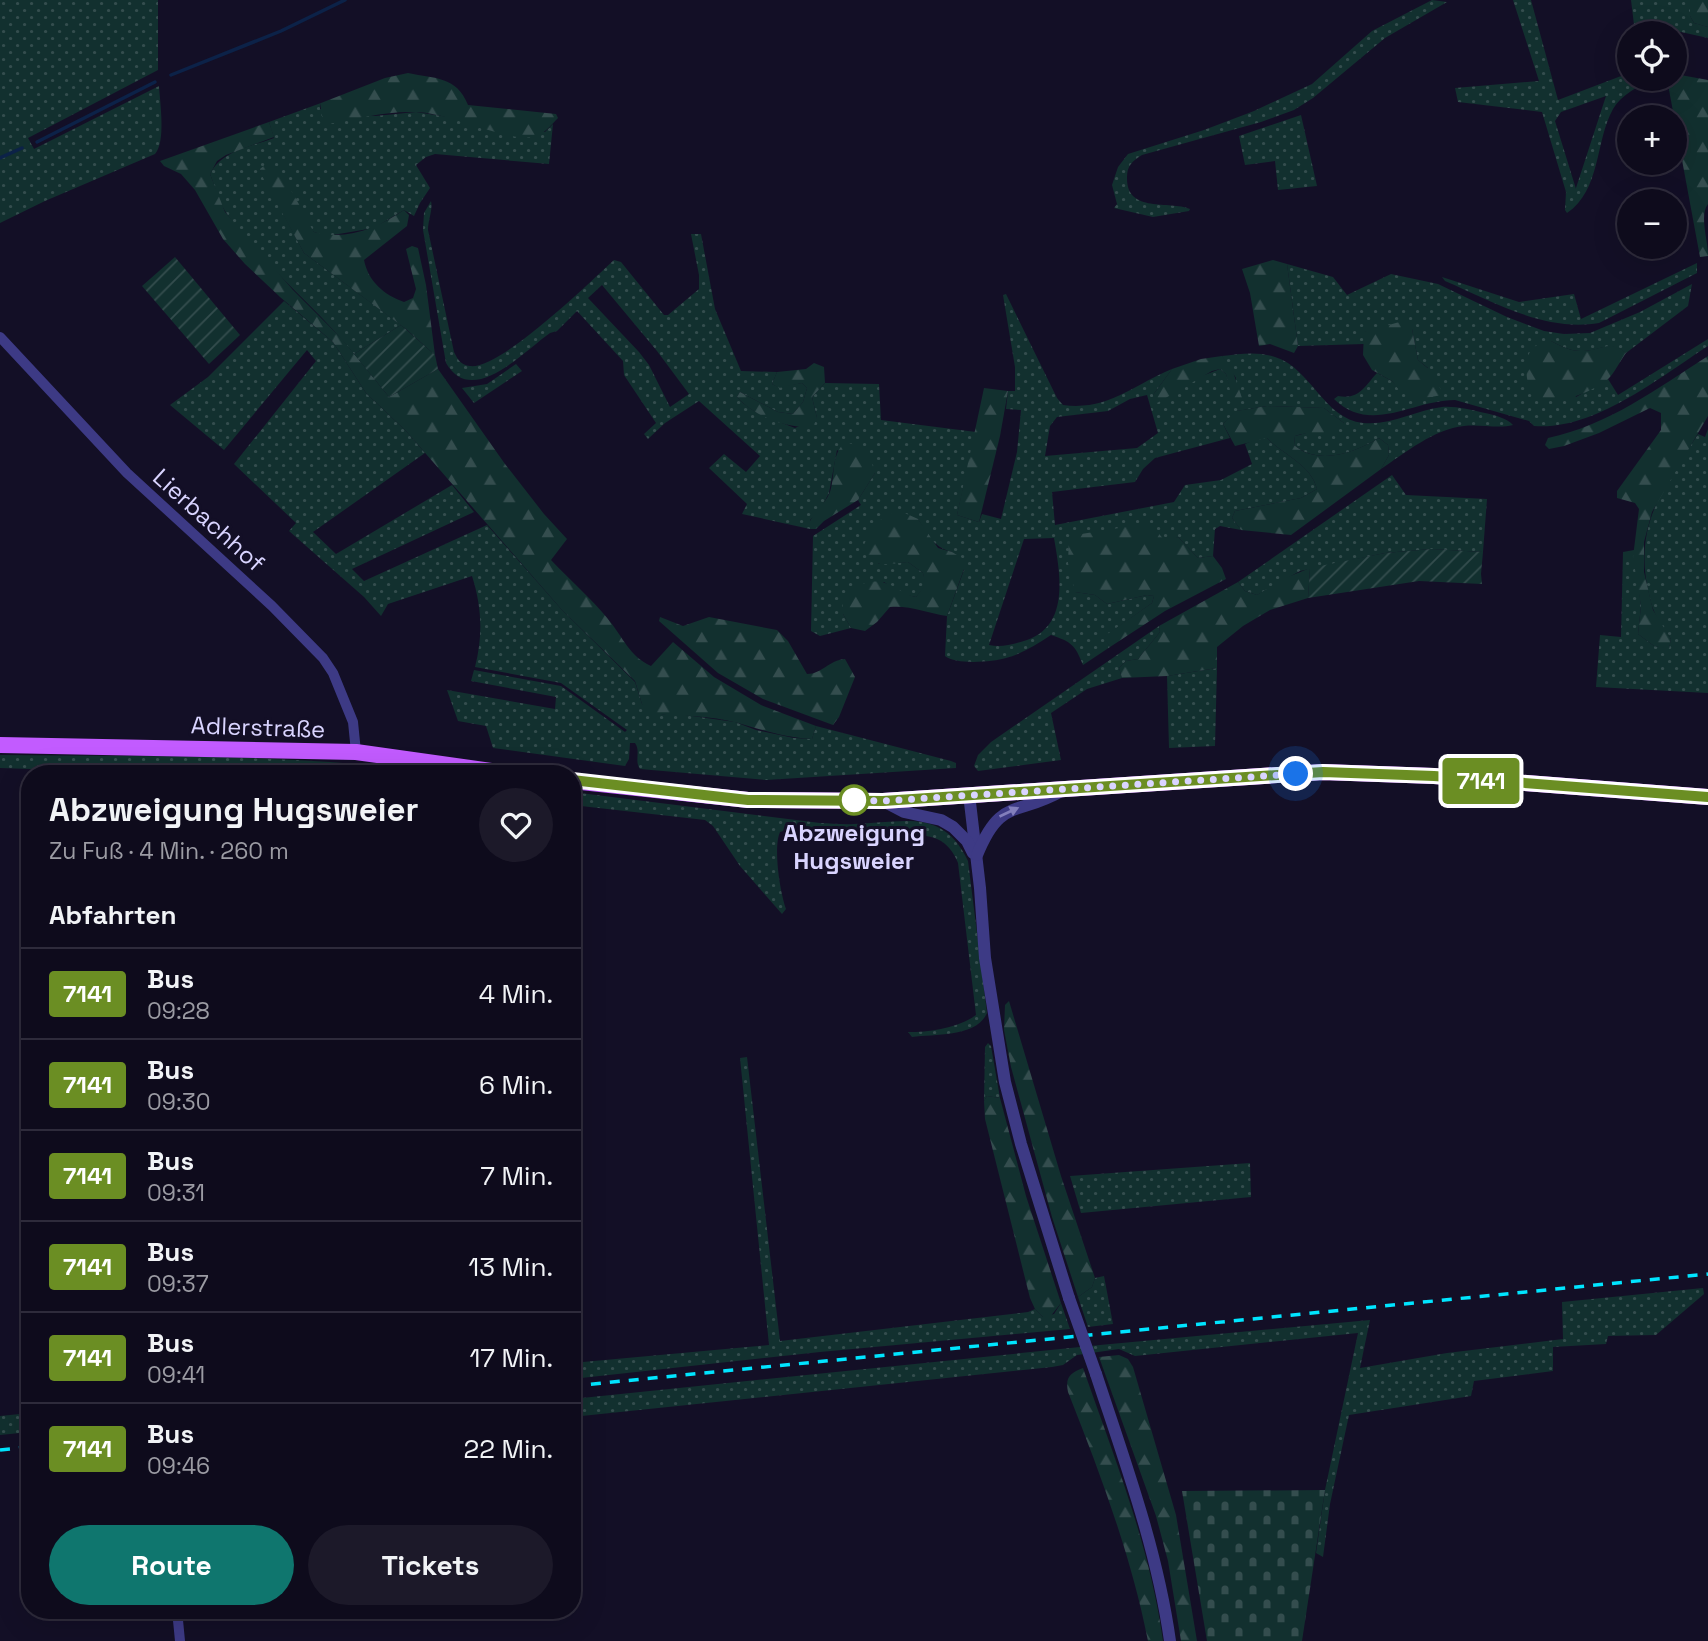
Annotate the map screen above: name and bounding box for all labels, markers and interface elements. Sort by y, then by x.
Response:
map controls [1617,21,1687,259]
button: locate [1617,21,1687,91]
button: + [1617,105,1687,175]
button: − [1617,189,1687,259]
street label: Lierbachhof [147,462,271,578]
street label: Adlerstraße [190,709,326,745]
your location [1278,756,1313,791]
line badge: 7141 [1432,758,1530,804]
text: 7141 [1456,765,1506,796]
marker: Abzweigung Hugsweier [839,785,869,815]
button: heart [479,788,553,862]
text: Abzweigung Hugsweier [49,789,419,831]
one-way arrow [999,806,1019,818]
place label: Abzweigung Hugsweier [783,817,925,876]
text: Zu Fuß · 4 Min. · 260 m [49,836,289,866]
text: Abfahrten [49,898,177,932]
text: Bus [147,962,194,996]
text: 4 Min. [479,977,553,1011]
text: 7141 [63,978,112,1009]
text: 09:28 [147,996,210,1026]
text: Bus [147,1053,194,1087]
text: 6 Min. [479,1068,553,1102]
text: 7141 [63,1069,112,1100]
text: 09:30 [147,1087,210,1117]
text: Bus [147,1144,194,1178]
text: 7 Min. [480,1159,553,1193]
text: 7141 [63,1160,112,1191]
text: 09:31 [147,1178,205,1208]
text: Bus [147,1235,194,1269]
text: 13 Min. [468,1250,553,1284]
text: 7141 [63,1251,112,1282]
text: 09:37 [147,1269,209,1299]
text: Bus [147,1326,194,1360]
text: 17 Min. [469,1341,553,1375]
text: 7141 [63,1342,112,1373]
text: 09:41 [147,1360,205,1390]
text: Bus [147,1417,194,1451]
text: 22 Min. [464,1432,553,1466]
text: 7141 [63,1433,112,1464]
text: 09:46 [147,1451,210,1481]
button: Route [49,1525,294,1605]
button: Tickets [308,1525,553,1605]

